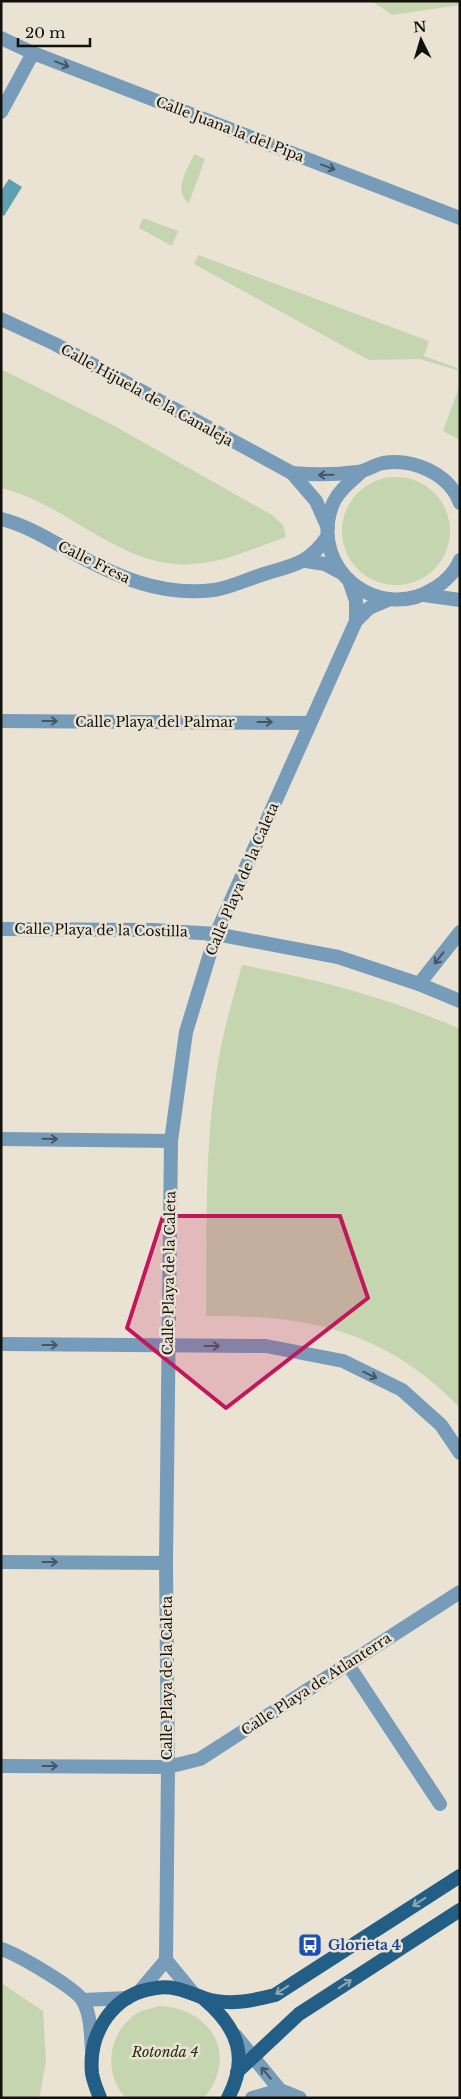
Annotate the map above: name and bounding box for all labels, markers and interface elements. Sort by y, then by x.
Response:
scale bar [18,15,90,47]
north arrow [396,15,446,65]
text: N [413,18,427,37]
text: 20 m [25,23,65,42]
one-way arrow [54,60,69,69]
street label: Calle Juana la del Pipa [153,92,307,166]
one-way arrow [320,163,335,172]
street label: Calle Hijuela de la Canaleja [58,340,237,450]
one-way arrow [319,470,335,480]
street label: Calle Fresa [55,537,133,587]
street label: Calle Playa del Palmar [75,713,235,731]
one-way arrow [42,716,58,726]
one-way arrow [257,718,273,727]
street label: Calle Playa de la Caleta [202,800,283,958]
street label: Calle Playa de la Costilla [14,919,188,941]
one-way arrow [434,951,445,964]
one-way arrow [42,1134,58,1144]
street label: Calle Playa de la Caleta [159,1190,179,1355]
one-way arrow [42,1340,58,1350]
one-way arrow [204,1341,220,1351]
one-way arrow [363,1370,378,1380]
one-way arrow [42,1557,58,1567]
street label: Calle Playa de la Caleta [158,1596,176,1760]
street label: Calle Playa de Atlanterra [237,1629,395,1739]
one-way arrow [42,1761,58,1771]
one-way arrow [412,1897,426,1907]
bus stop icon: Glorieta 4 [297,1932,323,1958]
place label: Glorieta 4 [328,1936,401,1954]
one-way arrow [338,1978,352,1988]
one-way arrow [276,1986,290,1996]
park label: Rotonda 4 [131,2043,198,2061]
one-way arrow [261,2067,272,2080]

